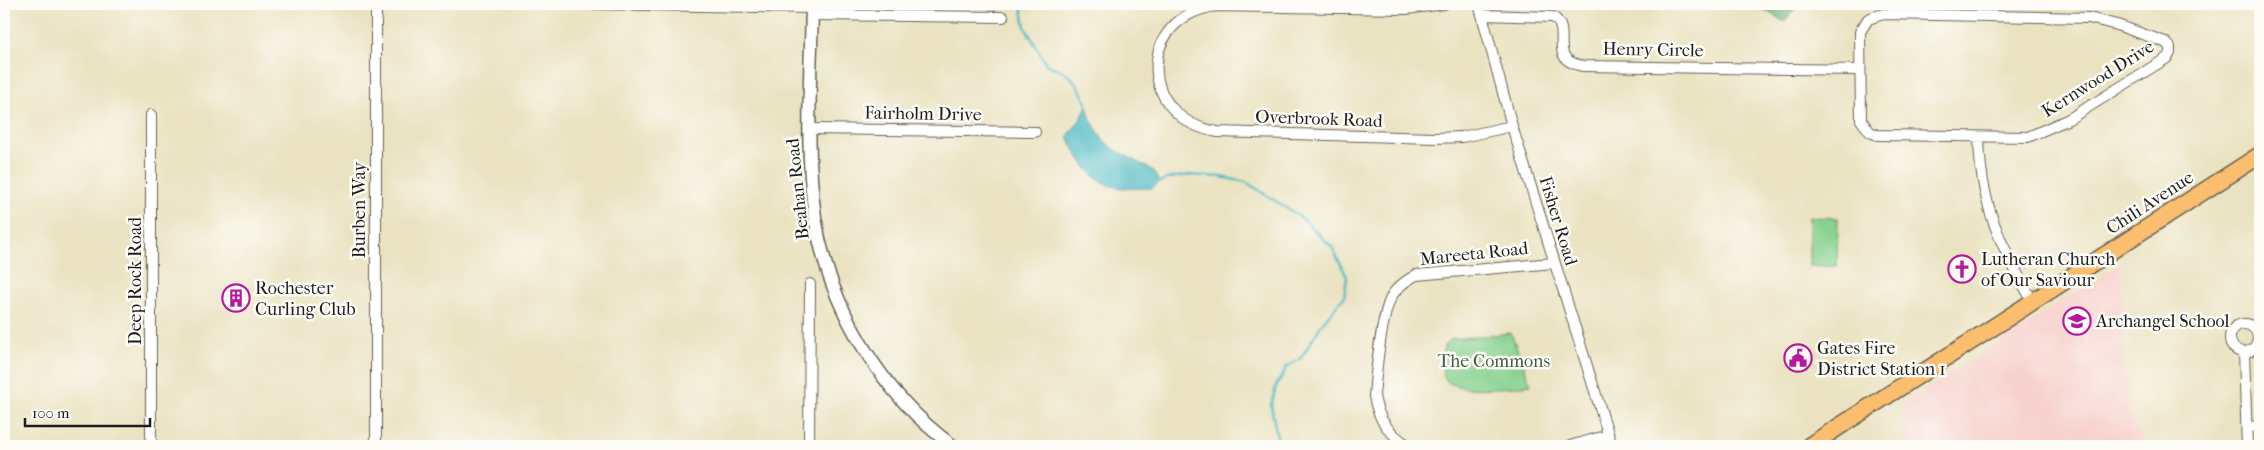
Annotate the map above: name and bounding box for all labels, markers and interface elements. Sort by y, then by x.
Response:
street label: Kernwood Drive [2038,36,2158,122]
street label: Henry Circle [1602,39,1704,61]
street label: Fairholm Drive [864,102,982,126]
street label: Overbrook Road [1255,106,1383,132]
street label: Beahan Road [782,137,814,241]
street label: Burben Way [349,160,370,258]
street label: Chili Avenue [2102,167,2198,239]
street label: Fisher Road [1535,174,1582,268]
street label: Deep Rock Road [125,217,146,345]
street label: Mareeta Road [1419,238,1529,270]
place label: Lutheran Church of Our Saviour [1981,249,2115,291]
church icon: Lutheran Church of Our Saviour [1947,254,1977,284]
place label: Rochester Curling Club [255,278,356,320]
building icon: Rochester Curling Club [221,283,251,313]
school or university icon: Archangel School [2062,306,2092,336]
place label: Archangel School [2095,311,2230,332]
place label: Gates Fire District Station 1 [1817,338,1946,380]
public building icon: Gates Fire District Station 1 [1783,343,1813,373]
park label: The Commons [1438,351,1551,372]
scale bar [25,395,150,427]
text: 100 m [32,404,70,422]

